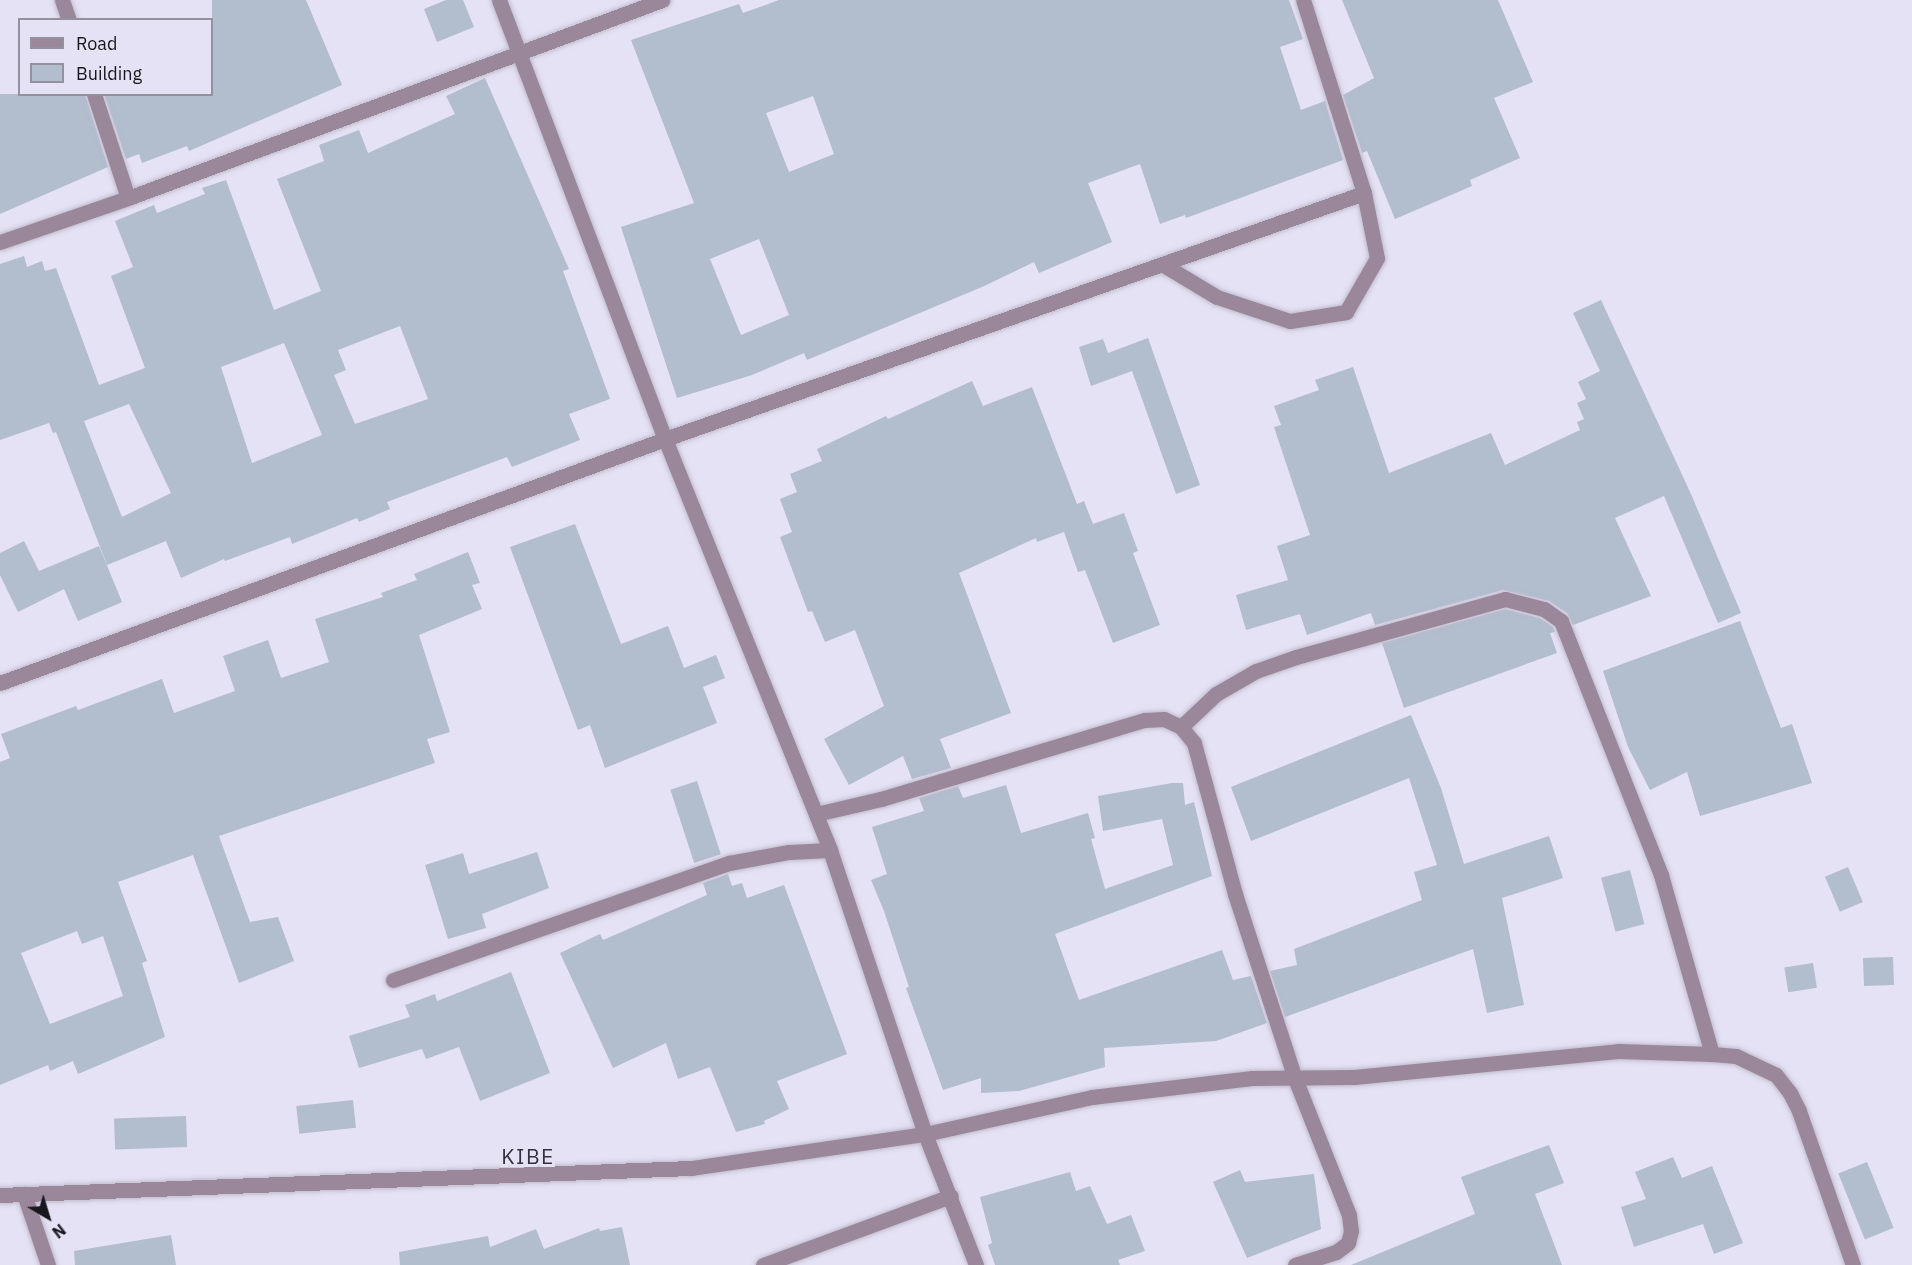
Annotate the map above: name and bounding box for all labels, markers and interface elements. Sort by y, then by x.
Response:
legend [18,18,213,96]
text: Road [76,32,117,55]
text: Building [76,62,142,85]
district label: KIBE [501,1143,555,1169]
north arrow [18,1187,78,1247]
text: N [48,1220,70,1243]

